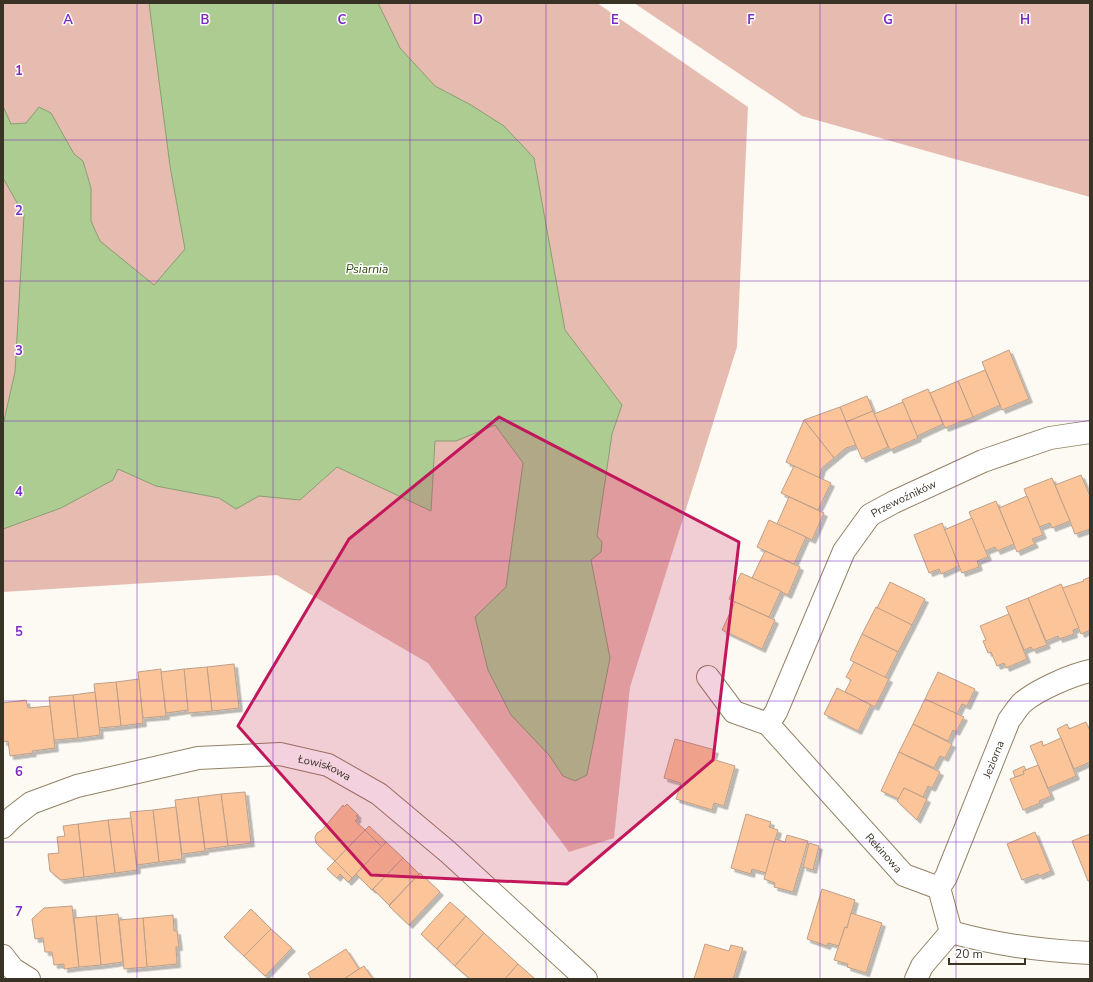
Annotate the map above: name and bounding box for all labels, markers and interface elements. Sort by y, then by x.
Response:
text: A [63,11,73,29]
text: B [201,11,210,29]
text: C [338,11,347,29]
text: D [473,11,483,29]
text: E [611,11,619,29]
text: F [747,11,755,29]
text: G [883,11,893,29]
text: H [1020,11,1030,29]
text: 1 [15,62,23,80]
text: 2 [15,202,23,220]
water label: Psiarnia [346,261,388,277]
text: 3 [15,342,23,360]
street label: Przewoźników [868,476,939,521]
text: 4 [15,483,23,501]
text: 5 [15,623,23,641]
street label: Jeziorna [979,738,1008,781]
street label: Łowiskowa [296,751,354,784]
text: 6 [15,763,23,781]
street label: Rekinowa [862,830,906,876]
text: 7 [15,903,23,921]
scale bar [949,940,1025,966]
text: 20 m [955,946,983,962]

